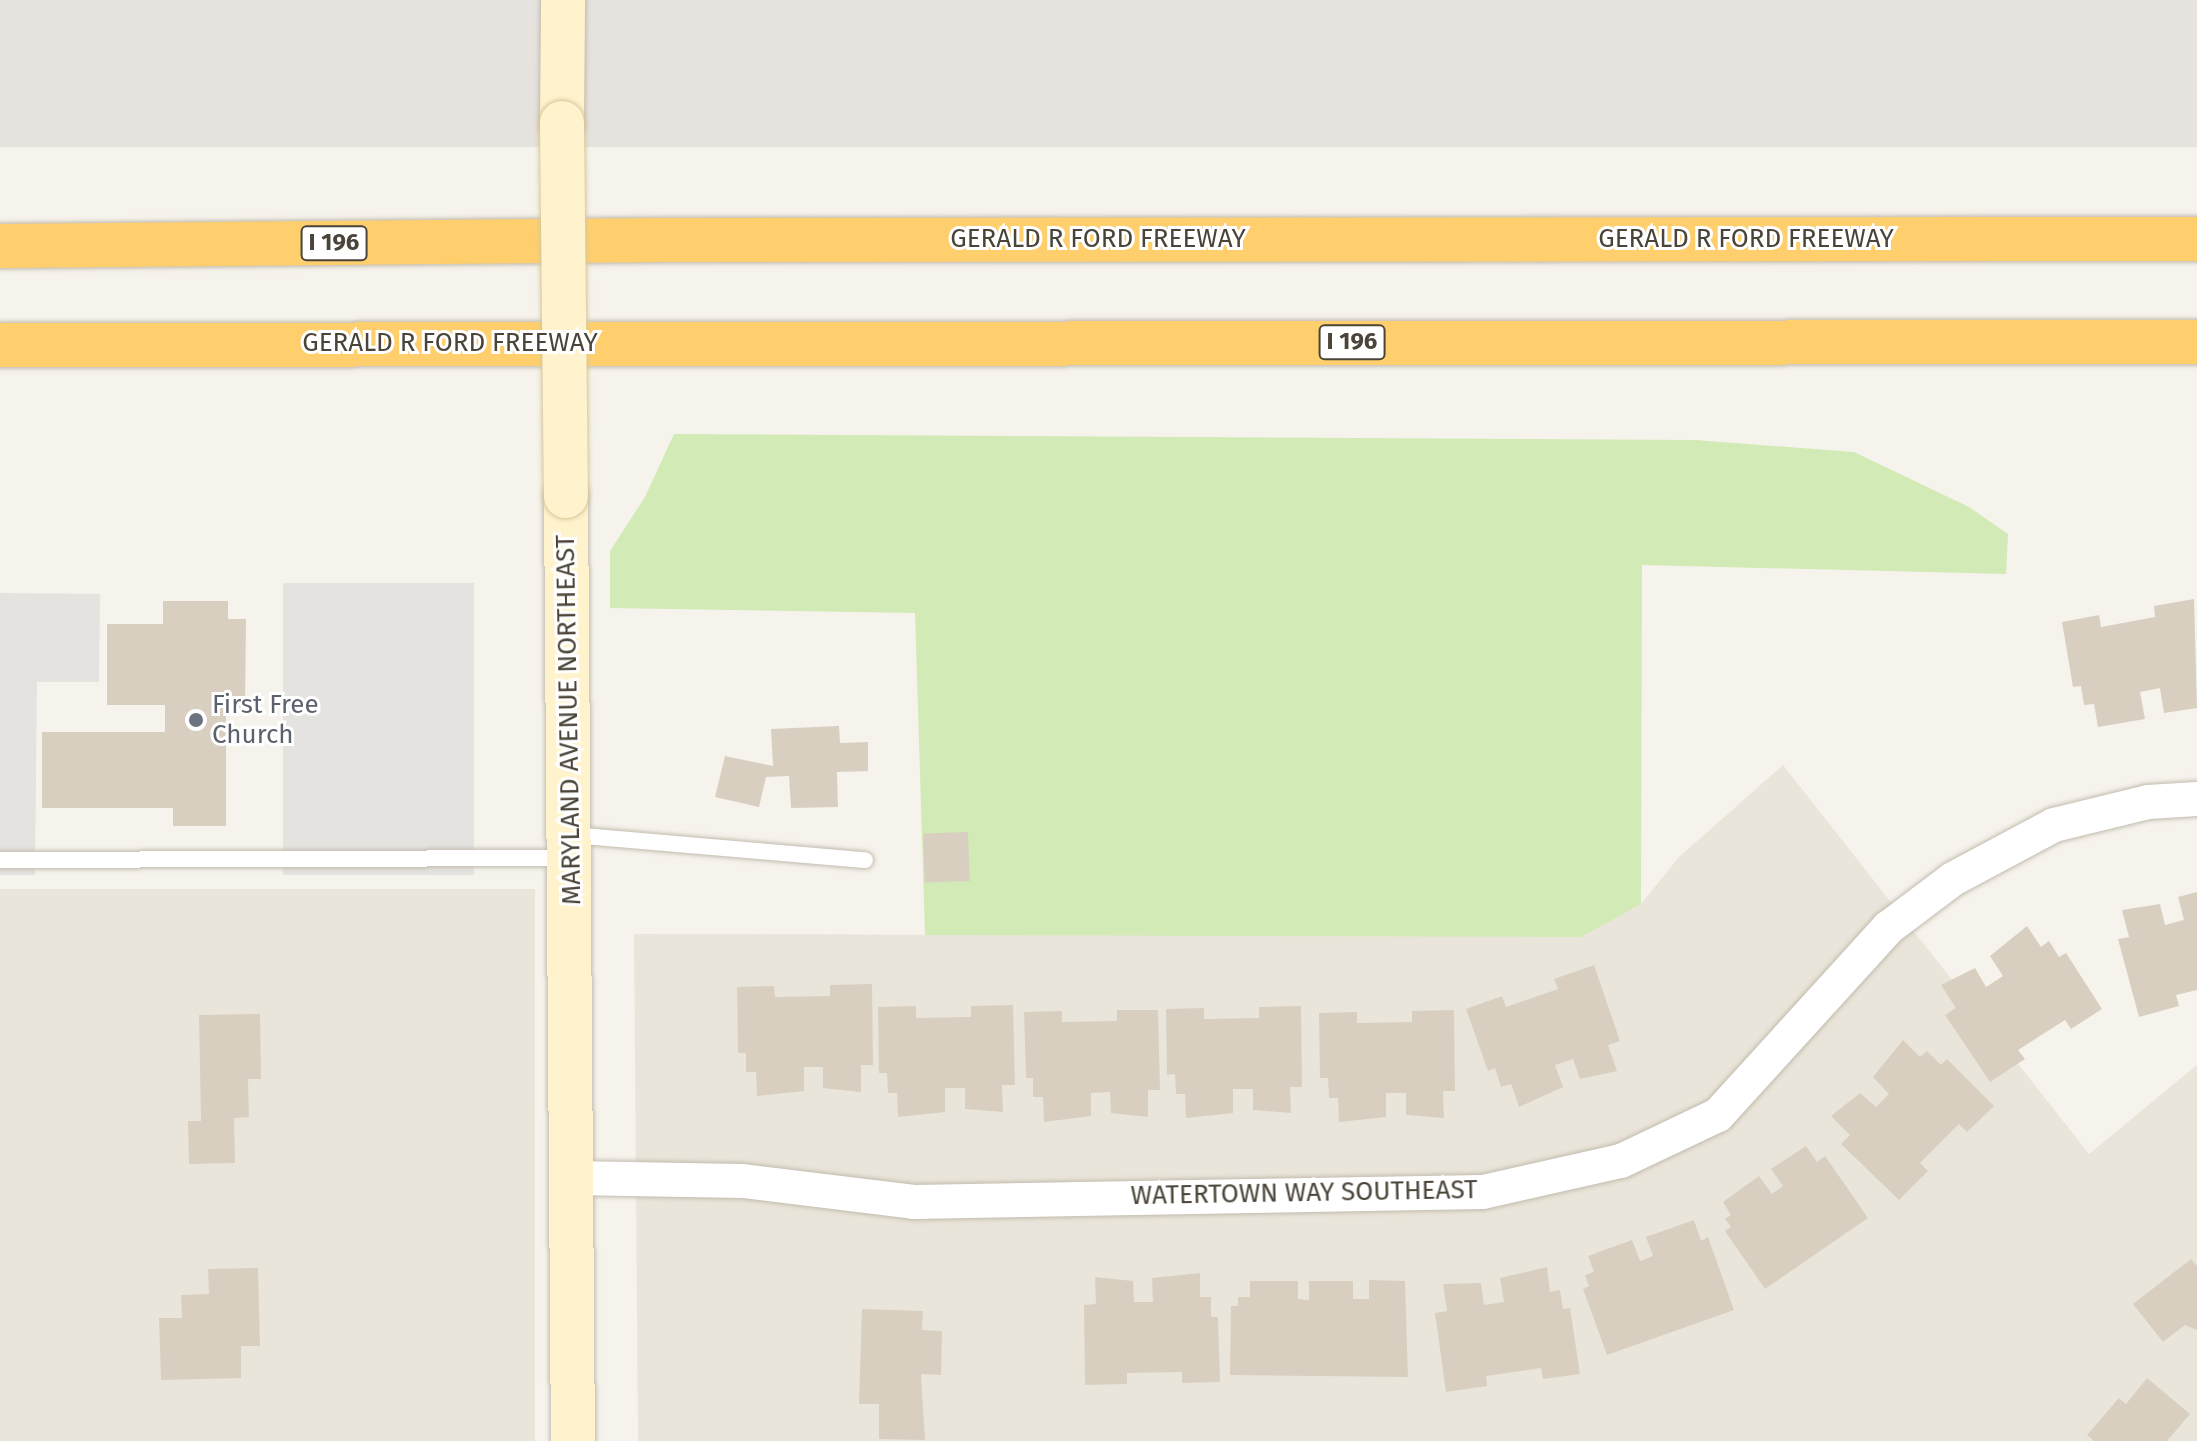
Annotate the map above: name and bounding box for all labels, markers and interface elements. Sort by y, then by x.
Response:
road number: I 196 [300,223,368,263]
street label: GERALD R FORD FREEWAY [950,223,1246,255]
street label: GERALD R FORD FREEWAY [1598,223,1894,255]
road number: I 196 [1318,322,1386,362]
street label: GERALD R FORD FREEWAY [302,327,598,359]
street label: MARYLAND AVENUE NORTHEAST [550,535,588,905]
place label: First Free Church [212,689,319,750]
marker: First Free Church [187,711,205,729]
street label: WATERTOWN WAY SOUTHEAST [1130,1174,1478,1212]

